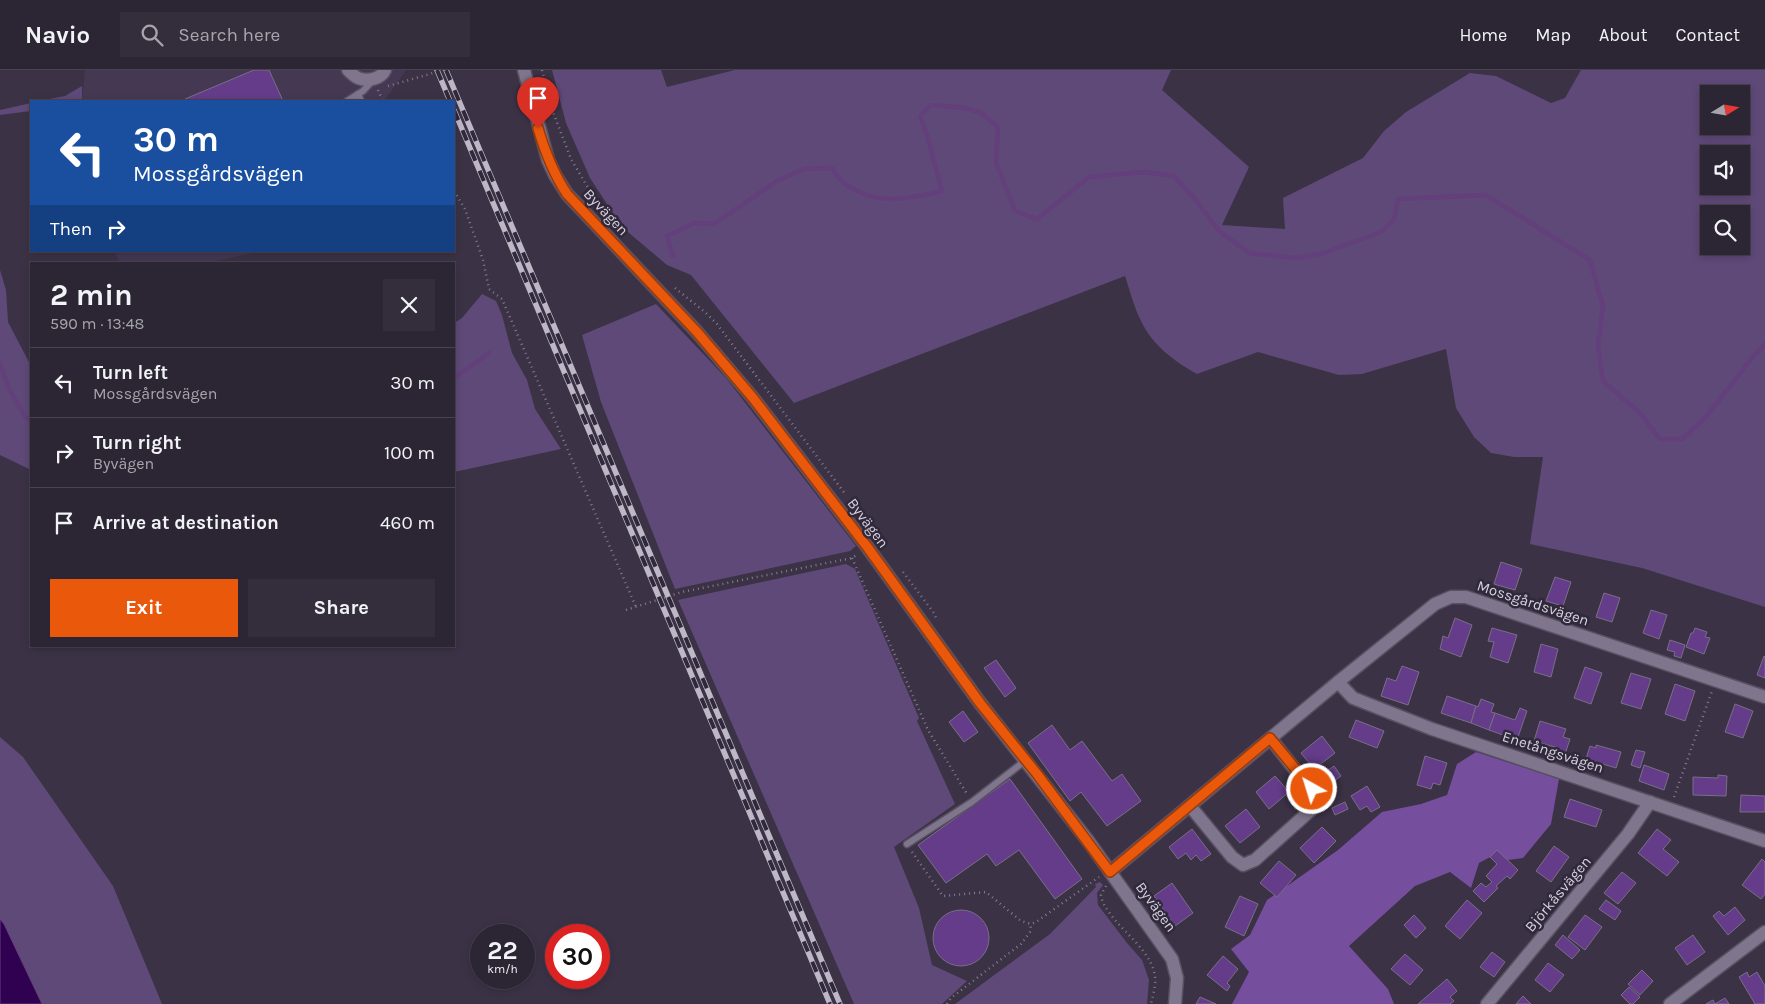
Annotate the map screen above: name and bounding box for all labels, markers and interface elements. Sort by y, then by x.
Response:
search box [120,12,470,57]
text: Navio [25,21,90,49]
icon: search [138,21,166,49]
text: Search here [178,24,280,46]
text: Home [1459,24,1507,46]
text: Map [1535,24,1571,46]
text: About [1599,24,1648,46]
text: Contact [1676,24,1740,46]
pin [517,77,559,128]
icon: arrive [524,84,552,112]
north arrow [1700,85,1750,135]
map controls [1700,85,1750,255]
text: 30 m [133,119,219,160]
icon: left [50,120,115,185]
button: sound [1700,145,1750,195]
text: Mossgårdsvägen [133,161,304,187]
street label: Byvägen [580,185,632,239]
button: search [1700,205,1750,255]
icon: right [102,215,130,243]
text: Then [50,218,92,240]
text: 2 min [50,277,133,313]
button: close [383,279,435,331]
text: 590 m · 13:48 [50,314,144,333]
text: Turn left [93,362,168,384]
icon: left [50,369,78,397]
text: 30 m [390,372,435,394]
text: Mossgårdsvägen [93,384,217,403]
text: Turn right [93,432,182,454]
icon: right [50,439,78,467]
text: 100 m [384,442,435,464]
text: Byvägen [93,454,154,473]
street label: Byvägen [844,495,892,551]
icon: arrive [50,509,78,537]
text: Arrive at destination [93,512,279,534]
text: 460 m [380,512,435,534]
street label: Mossgårdsvägen [1475,576,1591,630]
button: Exit [50,579,238,637]
button: Share [248,579,435,637]
street label: Enetångsvägen [1500,727,1606,777]
position arrow [1285,762,1337,814]
street label: Björkåsvägen [1521,852,1595,936]
street label: Byvägen [1132,879,1180,935]
speed limit sign: 30 [545,924,610,989]
text: 22 [487,936,518,965]
text: km/h [487,962,518,976]

